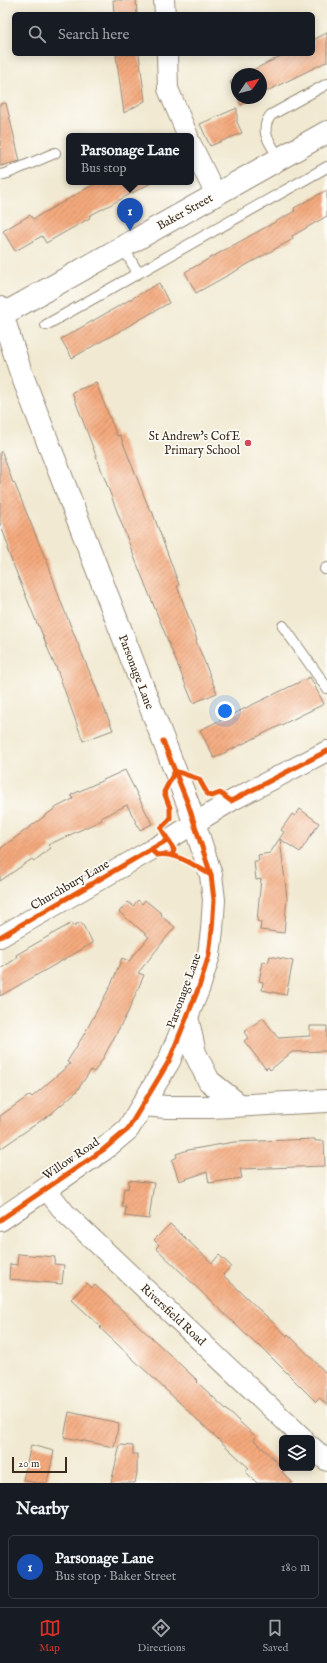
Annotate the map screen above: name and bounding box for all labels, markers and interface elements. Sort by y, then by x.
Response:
search box [12,12,315,56]
icon: search [26,23,48,45]
text: Search here [58,25,129,44]
north arrow [231,68,267,104]
popup [66,133,194,185]
text: Parsonage Lane [81,141,179,160]
text: Bus stop [81,160,126,177]
street label: Baker Street [154,190,216,234]
pin: 1 [117,198,143,231]
place label: St Andrew's CofE Primary School [149,429,241,458]
marker: St Andrew's CofE Primary School [243,438,253,448]
street label: Parsonage Lane [115,632,157,712]
your location [215,701,235,721]
street label: Churchbury Lane [28,856,112,914]
street label: Parsonage Lane [163,951,205,1031]
street label: Willow Road [40,1134,103,1183]
street label: Riversfield Road [137,1281,209,1349]
map controls [279,1435,315,1471]
button: layers [279,1435,315,1471]
scale bar [12,1455,67,1474]
text: 20 m [18,1457,39,1471]
text: Nearby [16,1499,69,1520]
text: Parsonage Lane [55,1549,154,1568]
text: 1 [28,1559,32,1576]
text: 180 m [281,1559,310,1576]
text: Bus stop · Baker Street [55,1568,176,1585]
tab: Map [39,1617,61,1655]
tab: Directions [138,1617,185,1655]
tab: Saved [262,1617,288,1655]

